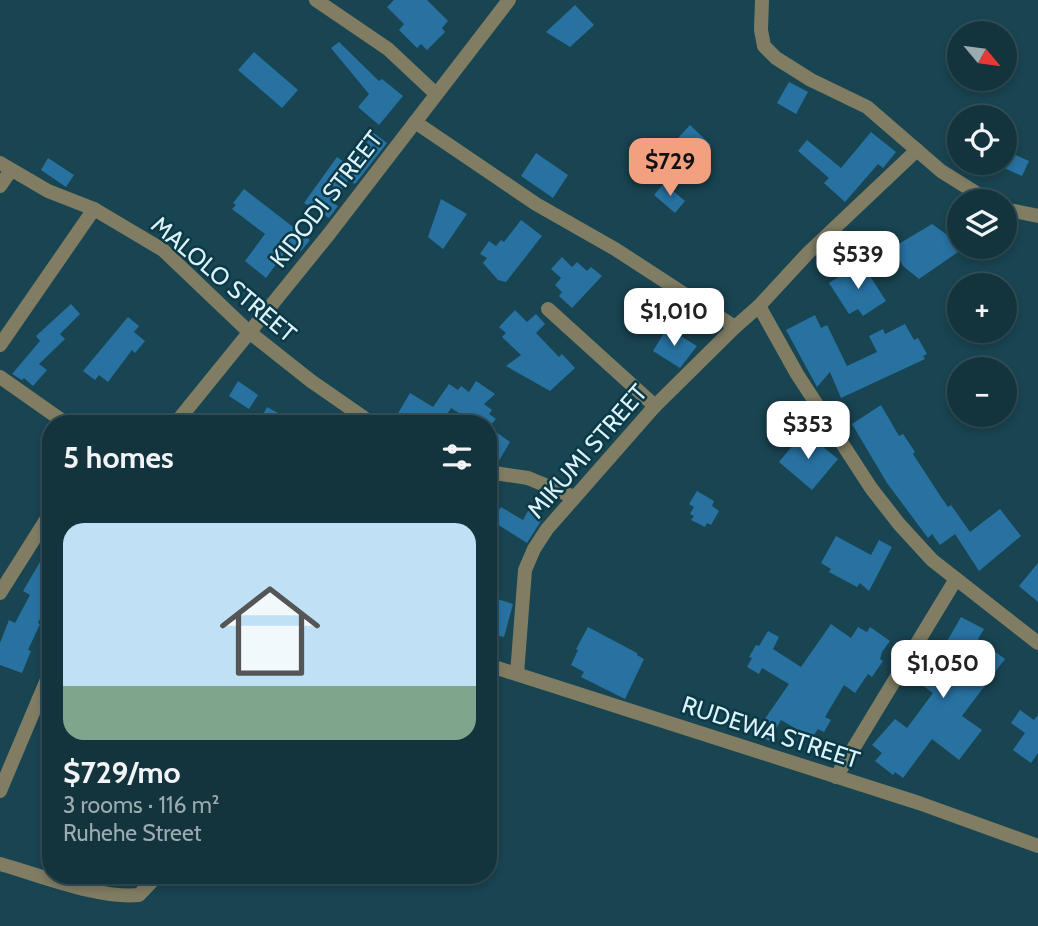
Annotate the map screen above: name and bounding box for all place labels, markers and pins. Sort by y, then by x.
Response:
pin: $729 [629,138,711,198]
pin: $539 [817,232,899,291]
pin: $1,010 [617,288,731,348]
pin: $353 [767,402,849,461]
pin: $1,050 [886,640,1000,700]

